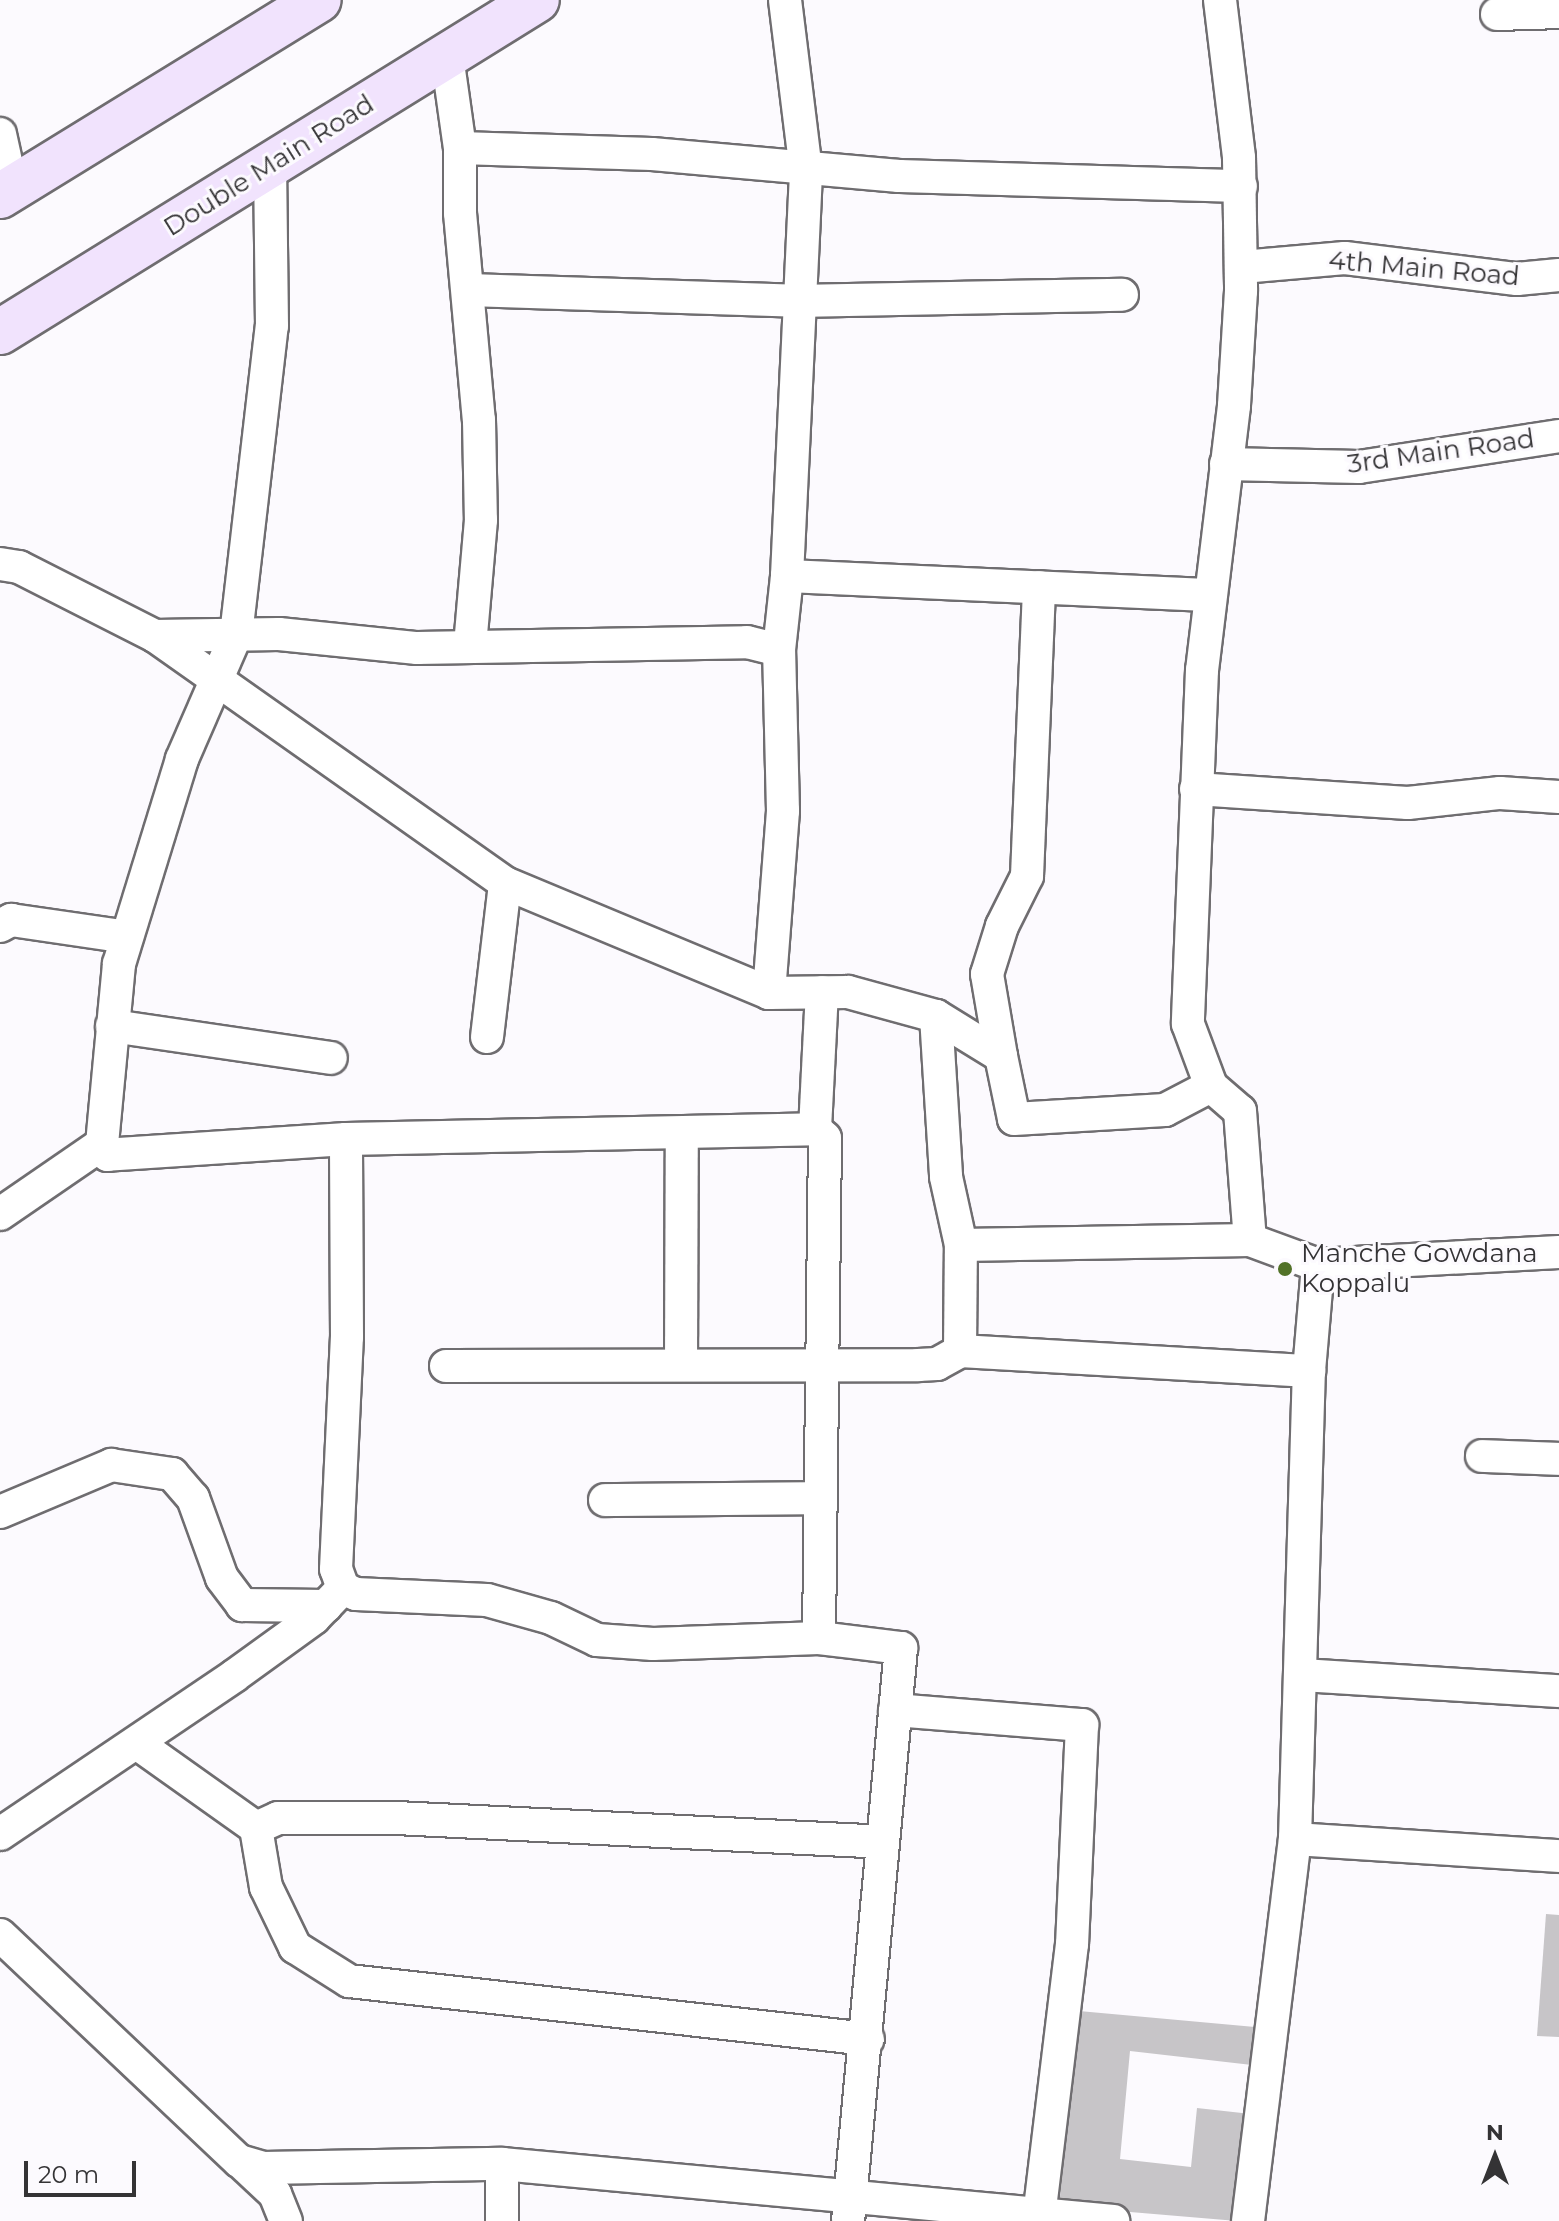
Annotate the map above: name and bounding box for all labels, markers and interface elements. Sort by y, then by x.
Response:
street label: Double Main Road [158,89,380,243]
street label: 4th Main Road [1327,245,1521,293]
street label: 3rd Main Road [1345,423,1537,481]
place label: Manche Gowdana Koppalu [1301,1238,1538,1300]
marker: Manche Gowdana Koppalu [1276,1260,1294,1278]
north arrow [1455,2117,1535,2197]
text: N [1486,2119,1504,2146]
scale bar [28,2145,140,2195]
text: 20 m [38,2160,99,2189]

